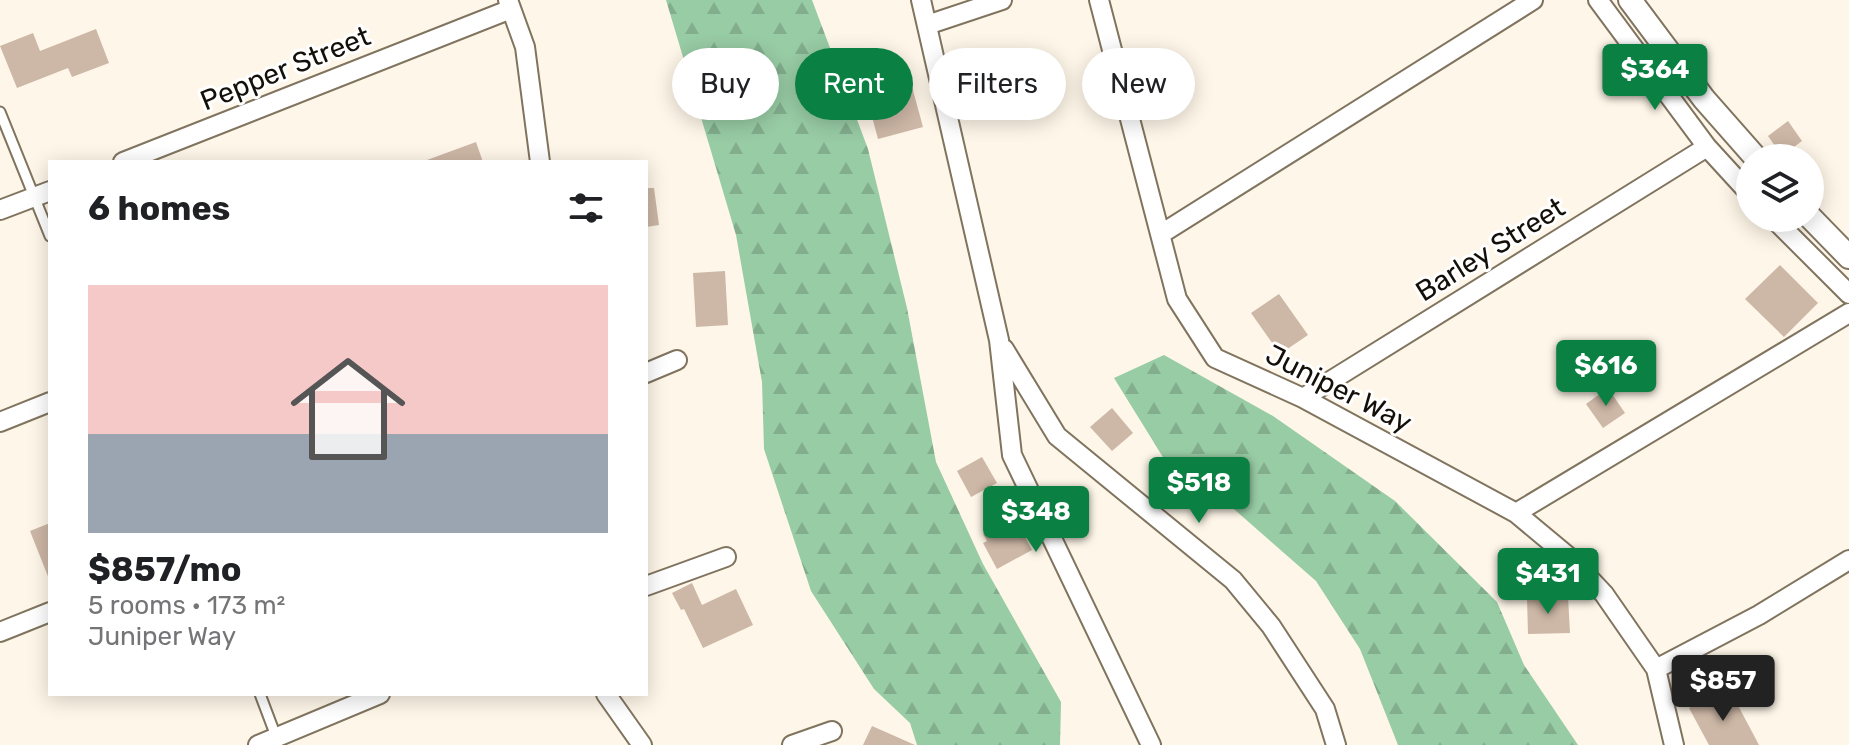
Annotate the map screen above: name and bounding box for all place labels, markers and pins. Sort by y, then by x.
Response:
pin: $364 [1608,44,1702,112]
pin: $616 [1559,340,1653,408]
pin: $518 [1152,457,1246,525]
pin: $348 [989,486,1083,554]
pin: $431 [1501,548,1595,616]
pin: $857 [1676,655,1770,723]

